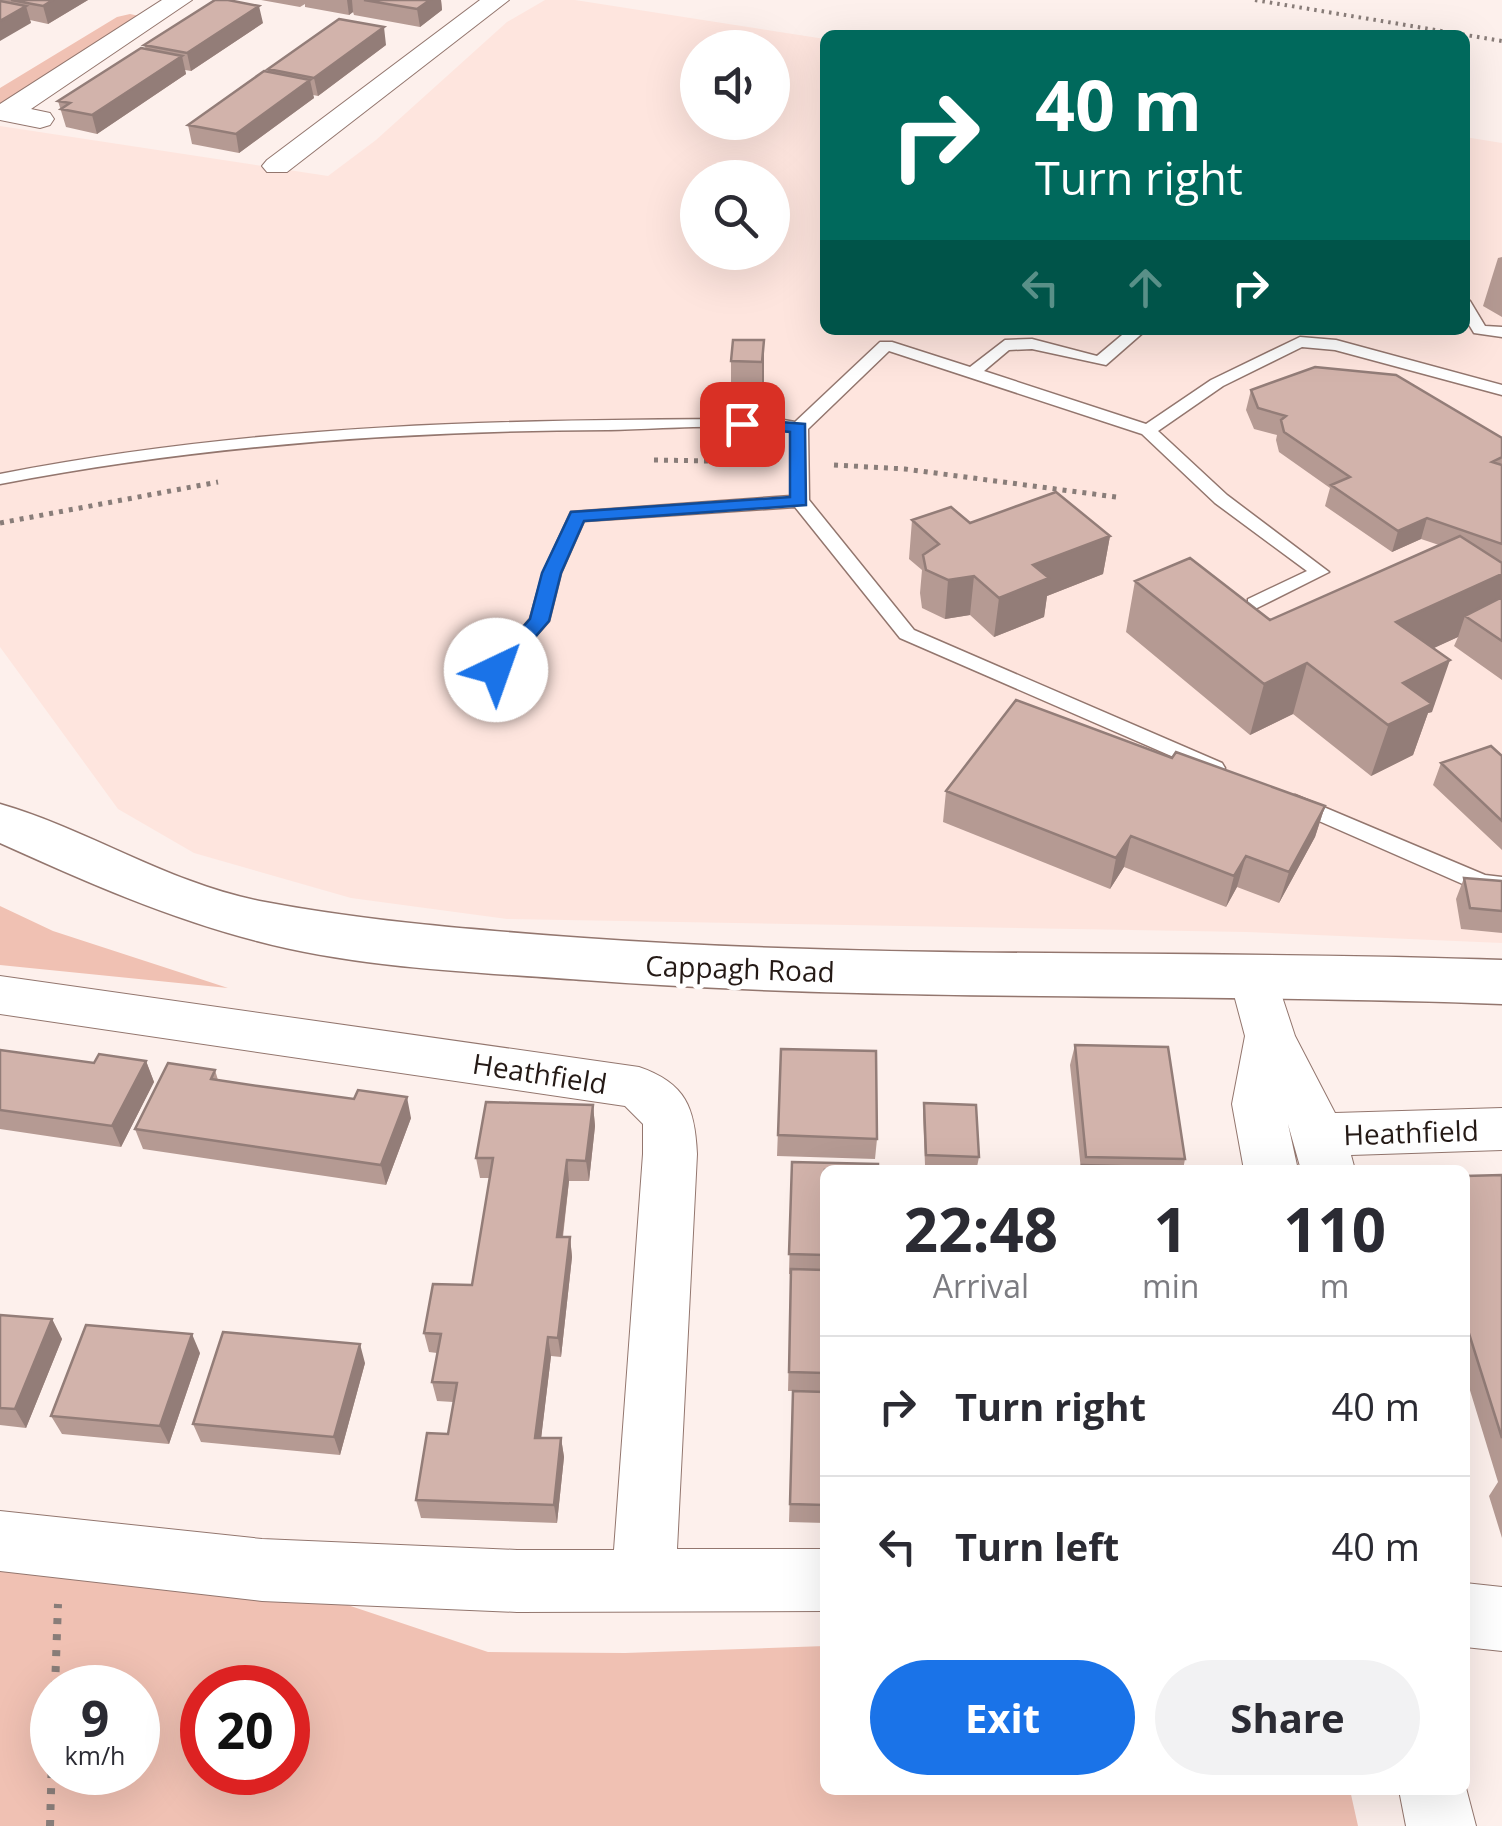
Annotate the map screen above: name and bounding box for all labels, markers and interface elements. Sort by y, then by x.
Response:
map controls [680,30,790,270]
button: sound [680,30,790,140]
text: 40 m [1035,56,1202,152]
icon: right [870,70,1000,200]
text: Turn right [1035,147,1243,208]
button: search [680,160,790,270]
icon: left [1013,260,1068,315]
icon: ahead [1118,260,1173,315]
icon: right [1223,260,1278,315]
pin [700,382,785,467]
icon: arrive [715,397,770,452]
position arrow [444,618,548,722]
street label: Cappagh Road [645,946,835,990]
street label: Heathfield [470,1044,610,1102]
street label: Heathfield [1343,1111,1479,1153]
text: 22:48 [904,1188,1058,1270]
text: 1 [1154,1188,1188,1270]
text: 110 [1283,1188,1386,1270]
text: Arrival [933,1264,1029,1307]
text: min [1142,1264,1199,1307]
text: m [1320,1264,1349,1307]
icon: right [870,1379,925,1434]
text: Turn right [955,1380,1146,1432]
text: 40 m [1331,1380,1420,1432]
icon: left [870,1519,925,1574]
text: Turn left [955,1520,1119,1572]
text: 40 m [1331,1520,1420,1572]
button: Exit [870,1660,1135,1775]
button: Share [1155,1660,1420,1775]
speed limit sign: 20 [180,1665,310,1795]
text: 9 [81,1684,109,1752]
text: km/h [65,1738,125,1772]

